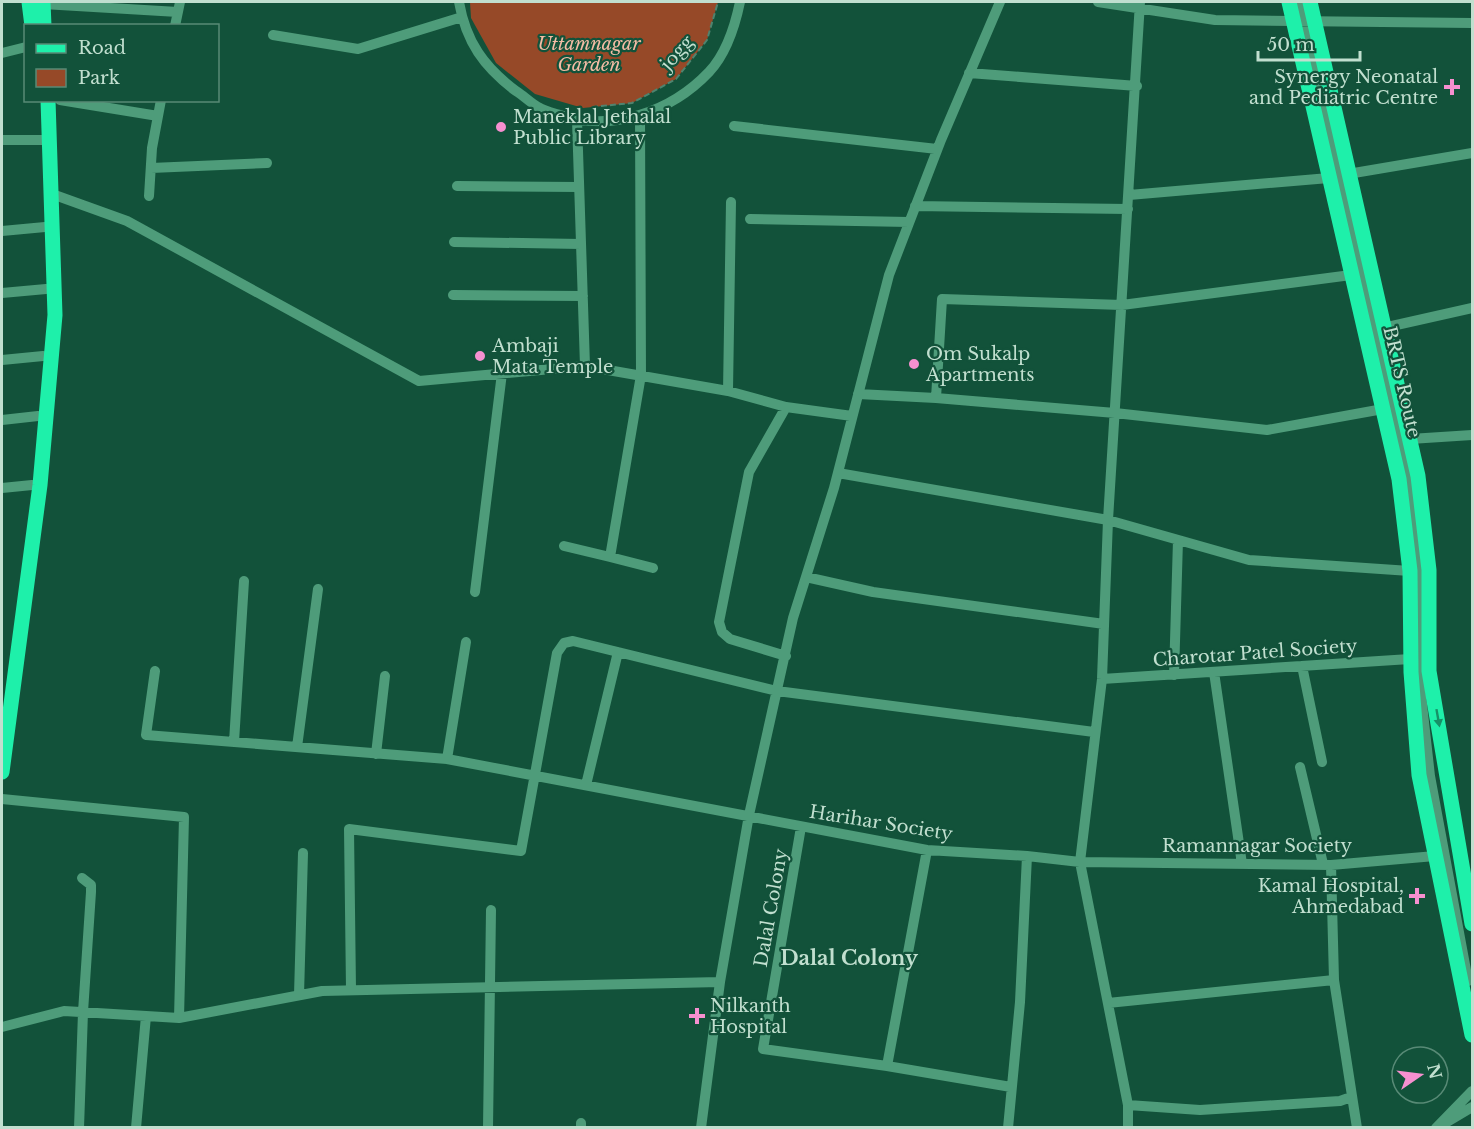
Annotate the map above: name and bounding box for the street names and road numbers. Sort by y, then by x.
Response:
street label: jogg [654,31,698,77]
street label: BRTS Route [1379,324,1425,440]
street label: Charotar Patel Society [1152,635,1359,671]
street label: Harihar Society [808,801,955,845]
street label: Ramannagar Society [1162,835,1353,857]
street label: Dalal Colony [750,847,792,969]

